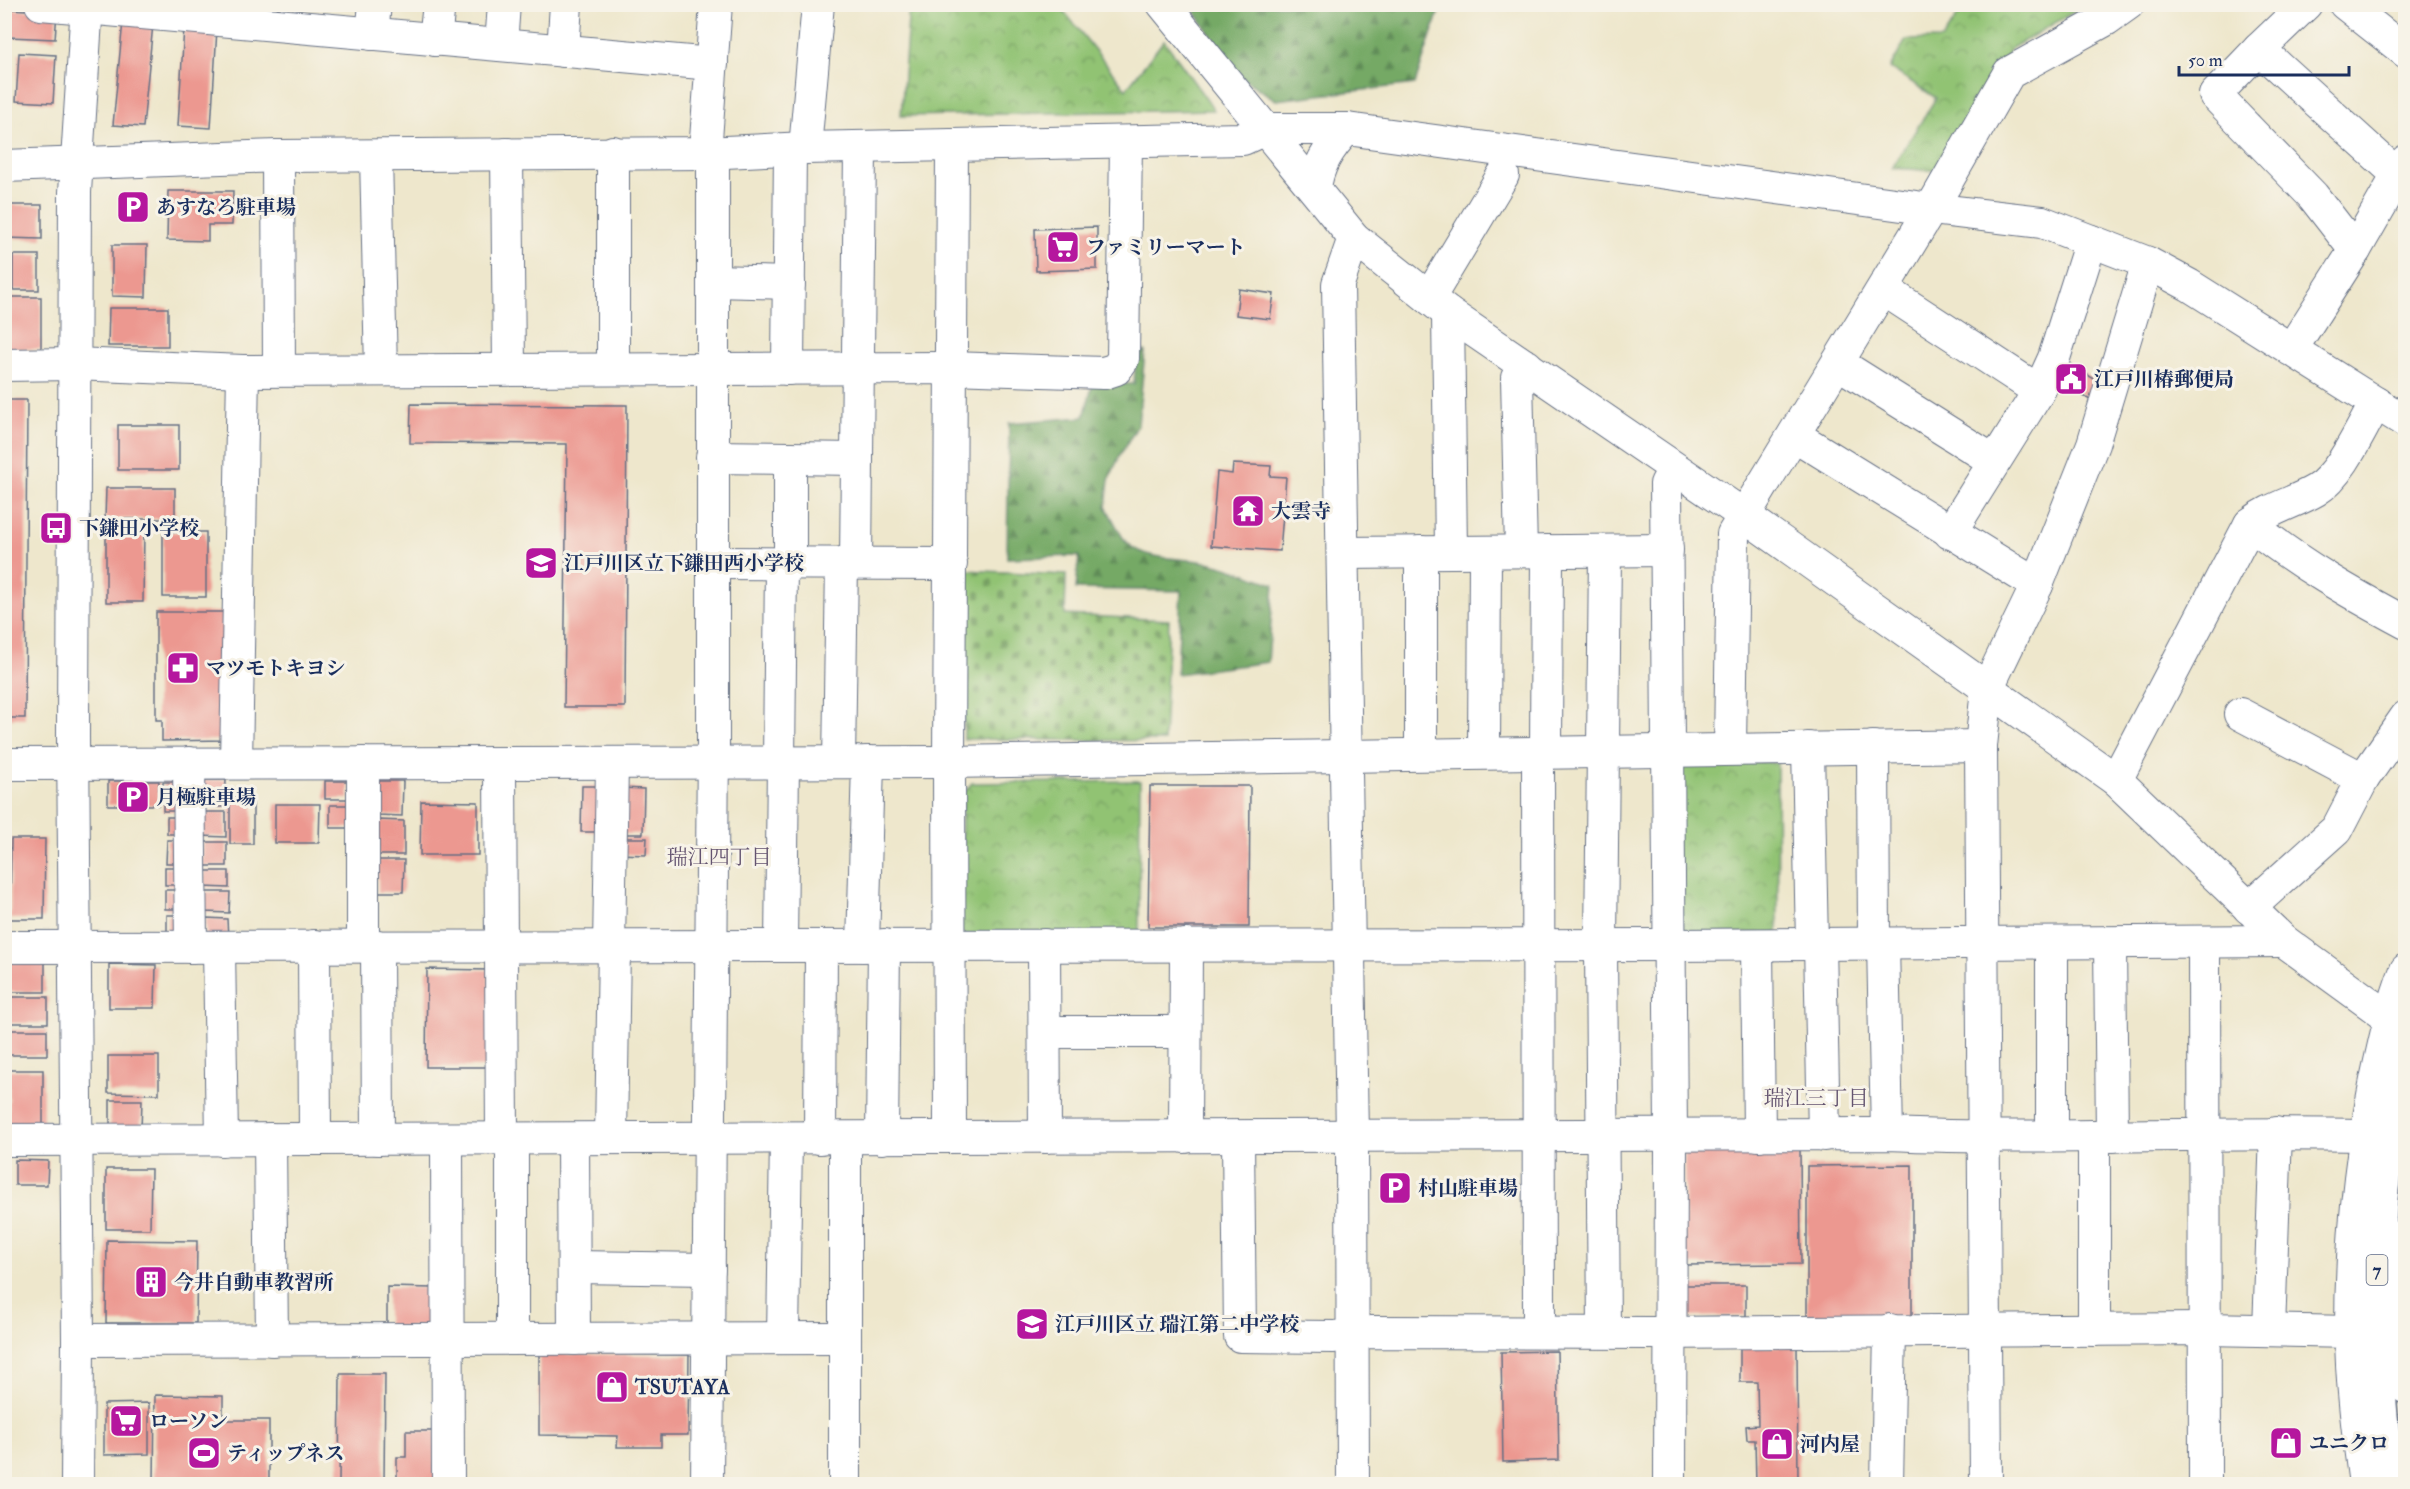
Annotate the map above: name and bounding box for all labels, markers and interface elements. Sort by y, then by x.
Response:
scale bar [2179,39,2348,77]
text: 50 m [2188,49,2223,72]
parking icon: あすなろ駐車場 [115,189,151,225]
place label: あすなろ駐車場 [156,195,296,220]
supermarket icon: ファミリーマート [1045,229,1081,265]
place label: ファミリーマート [1086,235,1246,260]
public building icon: 江戸川椿郵便局 [2053,361,2089,397]
place label: 江戸川椿郵便局 [2094,367,2234,392]
temple icon: 大雲寺 [1230,493,1266,529]
place label: 大雲寺 [1271,499,1331,524]
bus stop icon: 下鎌田小学校 [38,510,74,546]
place label: 下鎌田小学校 [79,516,199,541]
school or university icon: 江戸川区立下鎌田西小学校 [523,545,559,581]
place label: 江戸川区立下鎌田西小学校 [564,551,804,576]
pharmacy icon: マツモトキヨシ [165,650,201,686]
place label: マツモトキヨシ [206,656,345,681]
parking icon: 月極駐車場 [115,779,151,815]
place label: 月極駐車場 [156,785,256,810]
district label: 瑞江四丁目 [667,844,772,871]
district label: 瑞江三丁目 [1764,1085,1869,1112]
parking icon: 村山駐車場 [1377,1170,1413,1206]
place label: 村山駐車場 [1418,1176,1518,1201]
road number: 7 [2366,1255,2388,1285]
building icon: 今井自動車教習所 [133,1264,169,1300]
place label: 今井自動車教習所 [174,1270,334,1295]
school or university icon: 江戸川区立 瑞江第二中学校 [1014,1306,1050,1342]
place label: 江戸川区立 瑞江第二中学校 [1055,1312,1299,1337]
shop icon: TSUTAYA [594,1369,630,1405]
place label: TSUTAYA [634,1375,730,1400]
supermarket icon: ローソン [108,1403,144,1439]
place label: ローソン [149,1409,228,1434]
shop icon: ユニクロ [2268,1425,2304,1461]
shop icon: 河内屋 [1759,1426,1795,1462]
place label: ユニクロ [2309,1431,2389,1456]
place label: 河内屋 [1800,1432,1860,1457]
sports icon: ティップネス [186,1435,222,1471]
place label: ティップネス [227,1441,345,1466]

